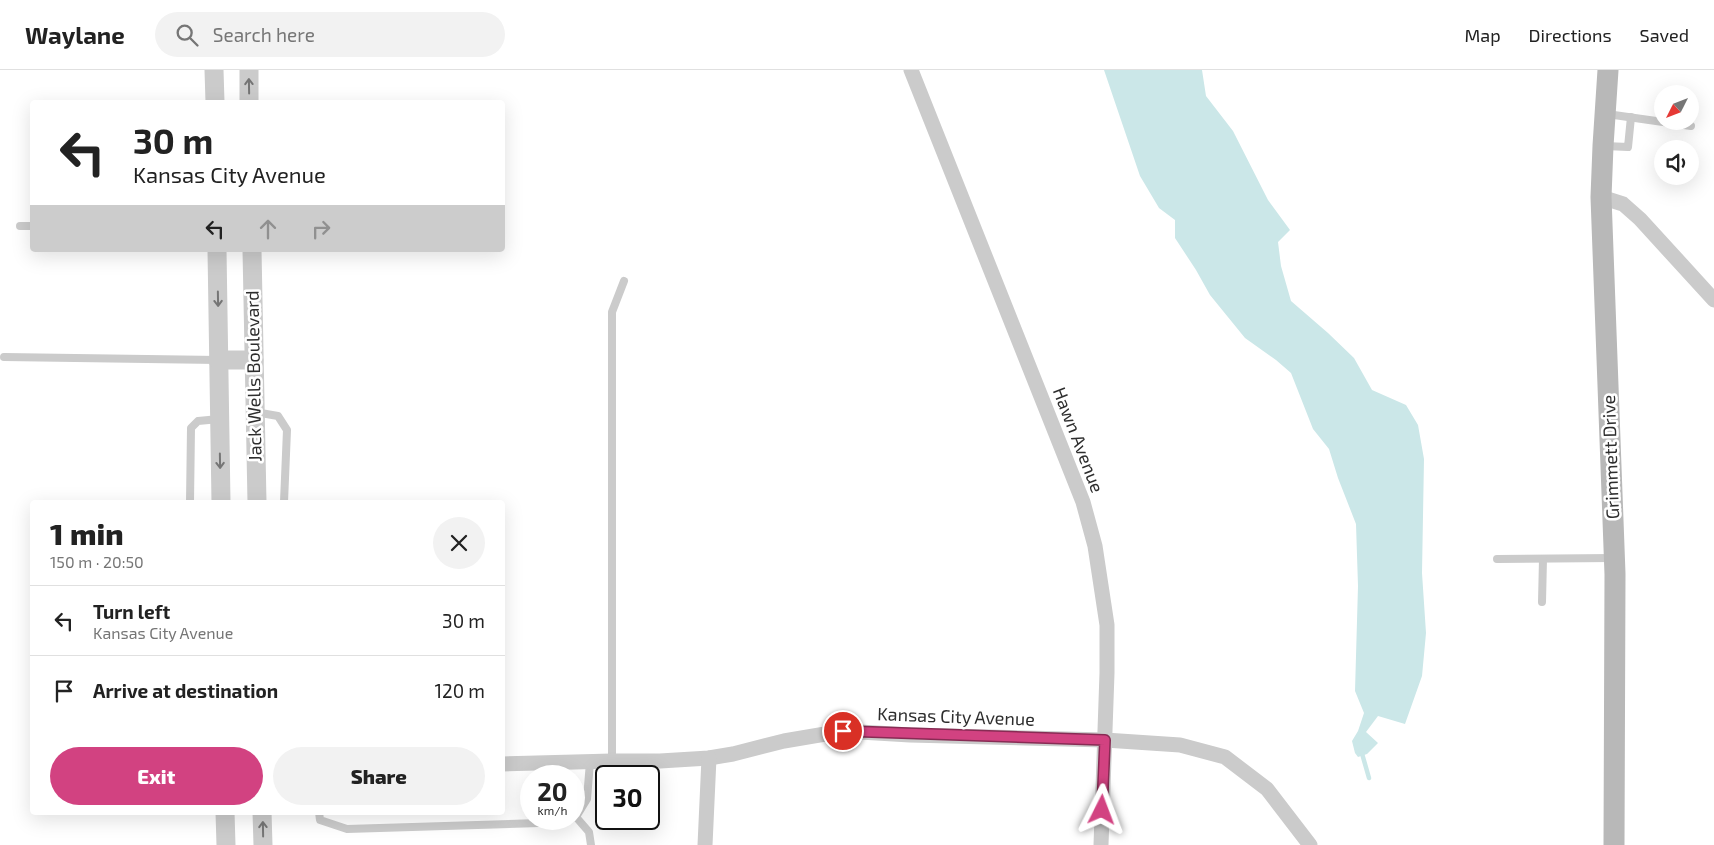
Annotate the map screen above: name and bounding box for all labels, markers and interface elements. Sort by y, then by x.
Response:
search box [155,12,505,57]
text: Waylane [25,20,125,49]
icon: search [173,21,201,49]
text: Search here [213,23,315,46]
text: Map [1464,24,1501,46]
text: Directions [1529,24,1612,46]
text: Saved [1640,24,1689,46]
one-way arrow [244,79,254,95]
north arrow [1654,85,1699,130]
map controls [1654,85,1699,185]
text: 30 m [133,119,213,161]
icon: left [50,120,115,185]
button: sound [1654,140,1699,185]
text: Kansas City Avenue [133,161,326,187]
icon: left [201,215,229,243]
icon: ahead [254,215,282,243]
icon: right [307,215,335,243]
one-way arrow [213,290,222,306]
street label: Jack Wells Boulevard [241,290,265,462]
street label: Hawn Avenue [1049,384,1109,495]
street label: Grimmett Drive [1597,394,1623,520]
one-way arrow [215,452,225,469]
text: 1 min [50,515,124,551]
button: close [433,517,485,569]
text: 150 m · 20:50 [50,552,144,571]
text: Turn left [93,600,170,623]
icon: left [50,607,78,635]
text: 30 m [442,609,485,632]
text: Kansas City Avenue [93,623,233,642]
icon: arrive [50,677,78,705]
text: Arrive at destination [93,679,278,702]
text: 120 m [434,679,485,702]
street label: Kansas City Avenue [877,702,1035,730]
pin [822,710,864,752]
icon: arrive [829,717,857,745]
button: Exit [50,747,263,805]
button: Share [273,747,485,805]
speed limit sign: 30 [595,765,660,830]
text: 20 [537,776,568,806]
position arrow [1075,783,1127,835]
text: km/h [538,803,567,817]
one-way arrow [258,821,268,837]

